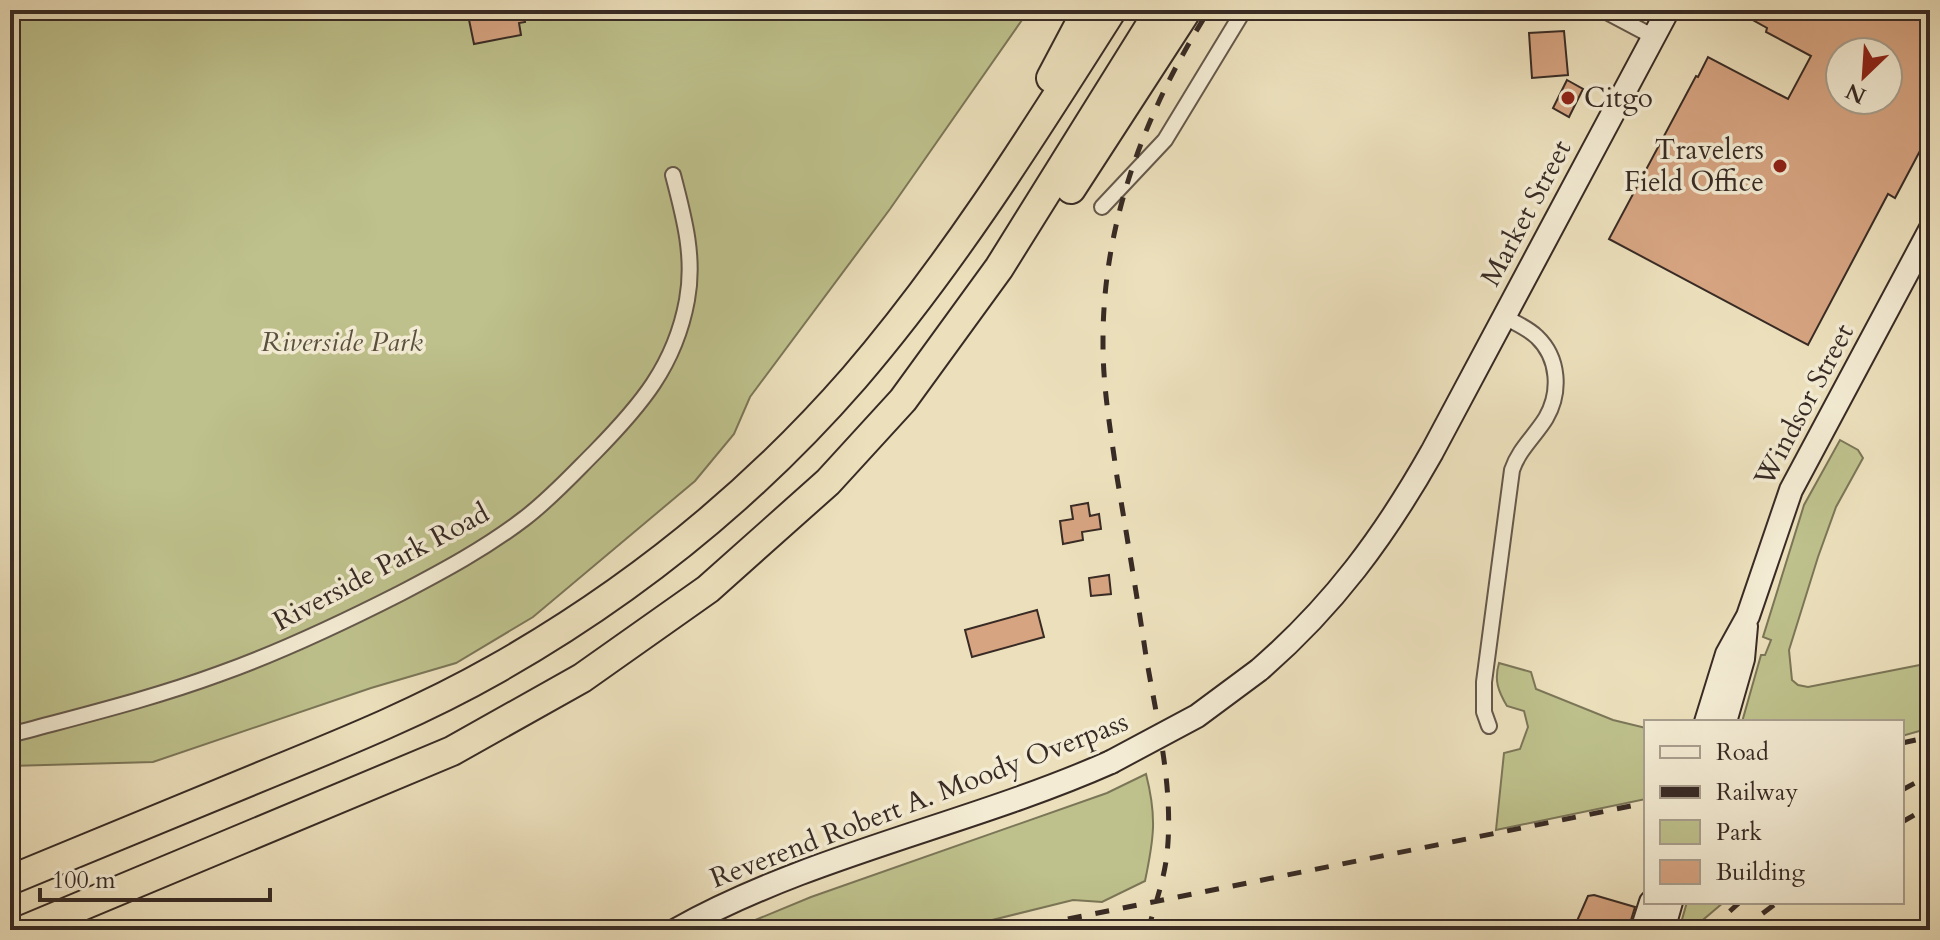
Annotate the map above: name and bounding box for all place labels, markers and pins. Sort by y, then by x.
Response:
place label: Citgo [1584,79,1653,117]
marker: Citgo [1559,89,1577,107]
place label: Travelers Field Office [1624,131,1764,201]
marker: Travelers Field Office [1771,157,1789,175]

